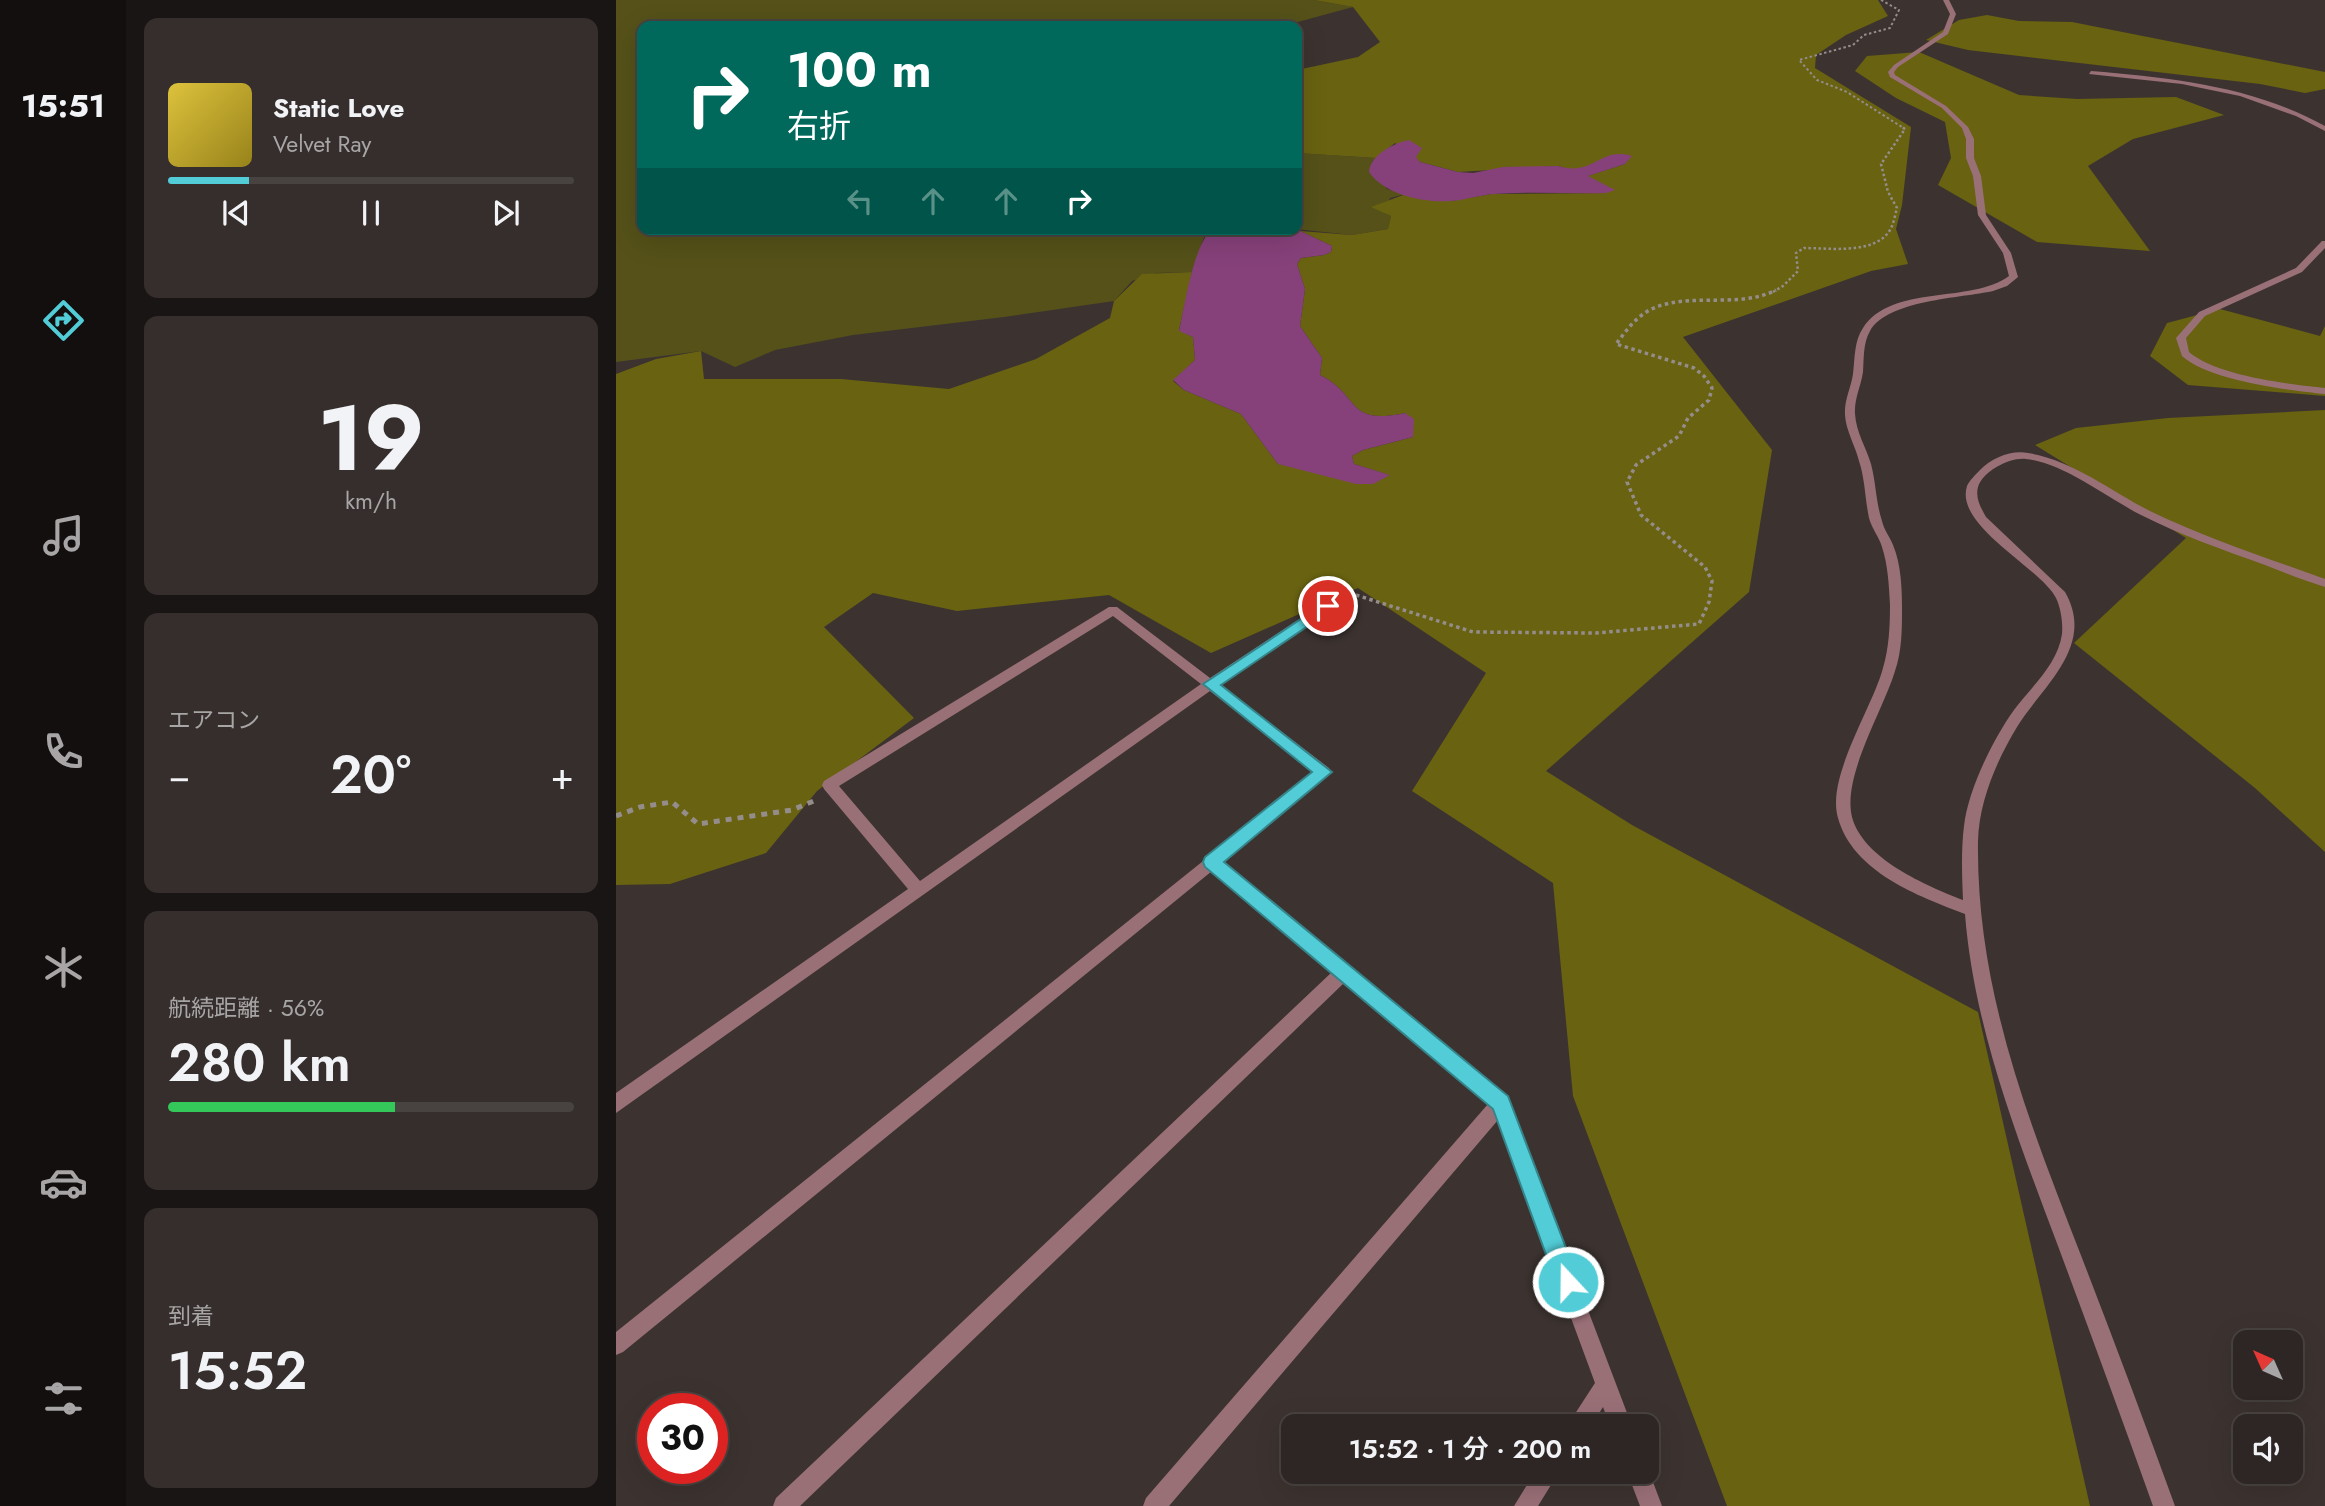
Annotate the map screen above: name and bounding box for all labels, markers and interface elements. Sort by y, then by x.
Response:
text: 100 m [787,35,932,105]
icon: right [672,49,763,140]
text: 15:51 [21,83,105,129]
text: Static Love [273,89,405,127]
text: 右折 [787,103,851,149]
text: Velvet Ray [273,127,371,161]
icon: left [841,182,879,220]
icon: ahead [914,182,952,220]
icon: ahead [987,182,1025,220]
icon: right [1060,182,1098,220]
icon: previous [217,194,255,232]
icon: pause [352,194,390,232]
icon: next [487,194,525,232]
icon: directions [39,296,88,345]
text: 19 [317,373,425,504]
text: km/h [345,484,397,518]
icon: music [39,511,88,560]
pin [1298,576,1358,636]
icon: arrive [1309,587,1347,625]
text: エアコン [168,703,260,737]
icon: phone [39,727,88,776]
text: 20° [330,737,411,813]
text: − [168,748,190,803]
text: + [551,748,574,803]
icon: climate [39,943,88,992]
text: 航続距離 · 56% [168,991,324,1025]
text: 280 km [168,1025,351,1101]
icon: car [39,1158,88,1207]
position arrow [1531,1245,1605,1319]
text: 到着 [168,1299,214,1333]
north arrow [2233,1330,2303,1400]
map controls [2233,1330,2303,1484]
text: 15:52 [168,1333,307,1409]
icon: filters [39,1374,88,1423]
speed limit sign: 30 [637,1393,728,1484]
button: sound [2233,1414,2303,1484]
text: 15:52 · 1 分 · 200 m [1349,1430,1591,1468]

